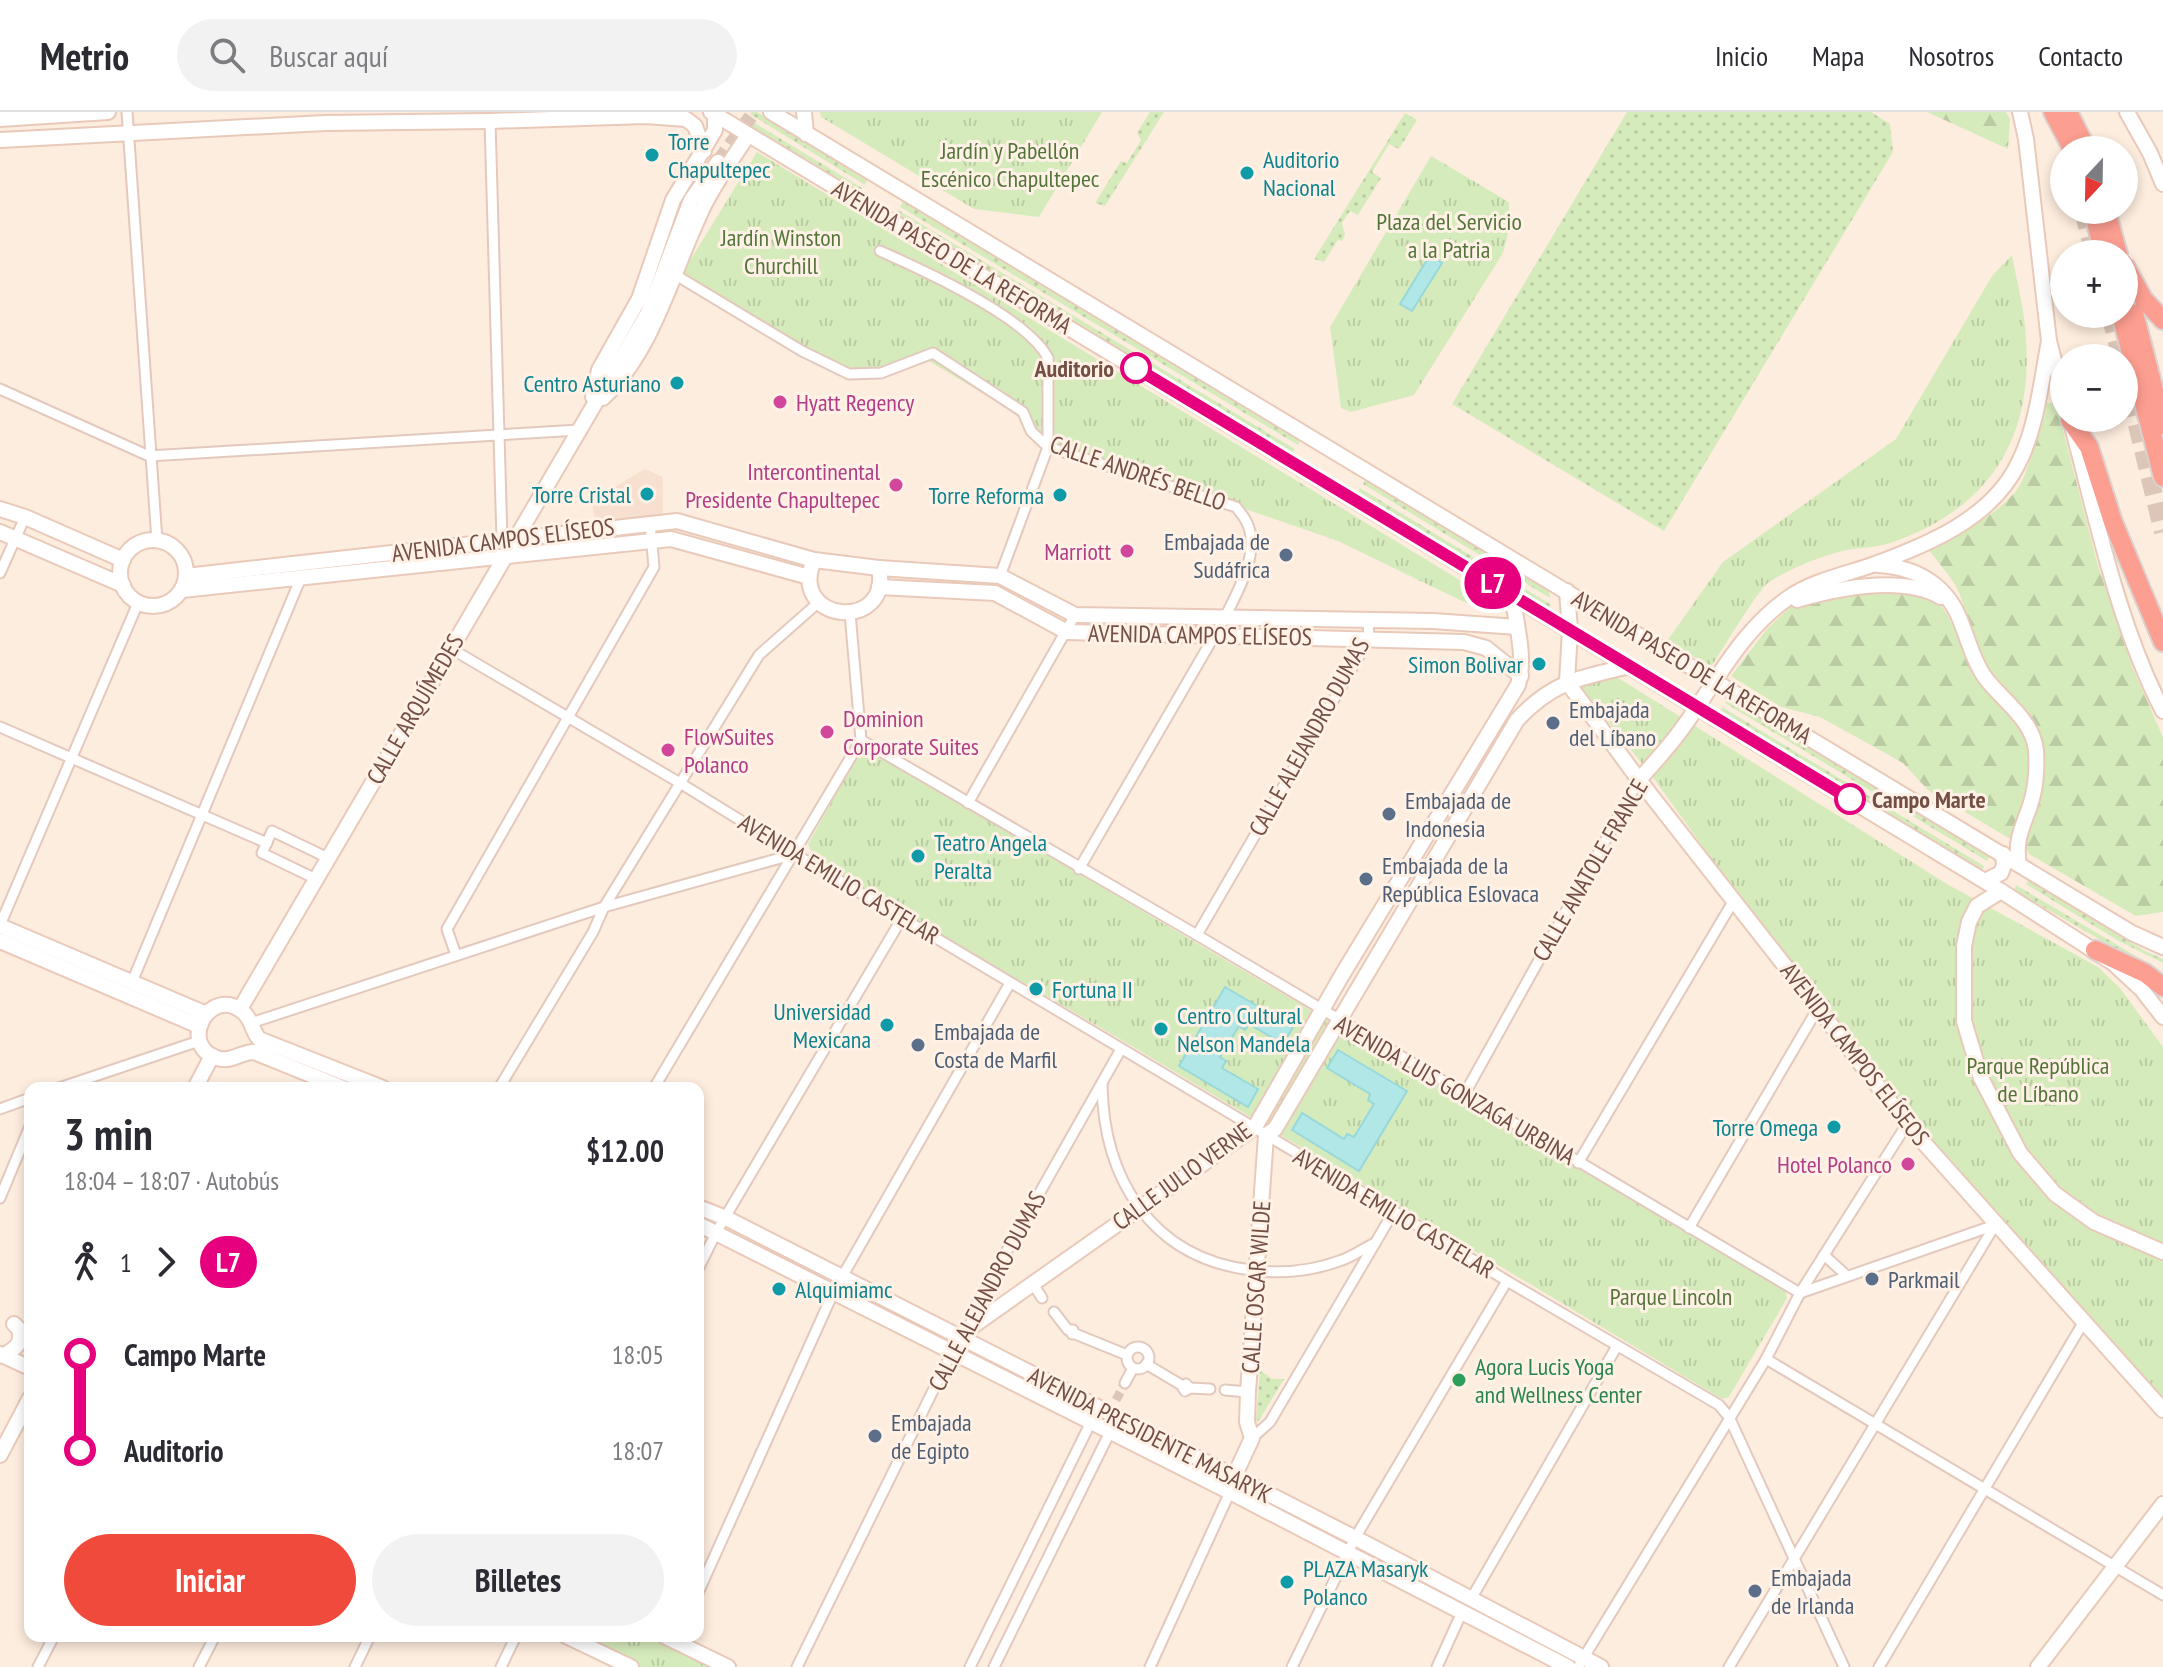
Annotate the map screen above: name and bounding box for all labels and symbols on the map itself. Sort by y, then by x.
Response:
place label: Torre Chapultepec [668,126,771,185]
park label: Jardín y Pabellón Escénico Chapultepec [921,135,1100,194]
north arrow [2050,136,2138,224]
place label: Auditorio Nacional [1263,144,1339,203]
marker: Torre Chapultepec [643,146,661,164]
marker: Auditorio Nacional [1238,164,1256,182]
street label: AVENIDA PASEO DE LA REFORMA [826,173,1078,341]
park label: Plaza del Servicio a la Patria [1376,206,1522,265]
park label: Jardín Winston Churchill [720,222,841,281]
place label: Auditorio [1033,353,1114,384]
marker: Auditorio [1121,353,1151,383]
place label: Centro Asturiano [523,368,661,399]
marker: Centro Asturiano [668,374,686,392]
place label: Hyatt Regency [796,387,914,418]
marker: Hyatt Regency [771,393,789,411]
street label: CALLE ANDRÉS BELLO [1046,428,1230,518]
place label: Intercontinental Presidente Chapultepec [685,456,880,515]
marker: Intercontinental Presidente Chapultepec [887,476,905,494]
place label: Torre Cristal [532,479,631,510]
place label: Torre Reforma [929,480,1044,511]
marker: Torre Cristal [638,485,656,503]
marker: Torre Reforma [1051,486,1069,504]
street label: AVENIDA CAMPOS ELÍSEOS [390,511,616,569]
place label: Embajada de Sudáfrica [1164,526,1270,585]
place label: Marriott [1044,536,1111,567]
marker: Marriott [1118,542,1136,560]
marker: Embajada de Sudáfrica [1277,546,1295,564]
line badge: L7 [1457,557,1529,609]
street label: AVENIDA PASEO DE LA REFORMA [1566,583,1818,751]
street label: AVENIDA CAMPOS ELÍSEOS [1088,618,1312,652]
street label: CALLE ARQUÍMEDES [359,628,471,790]
street label: CALLE ALEJANDRO DUMAS [1242,632,1376,842]
place label: Simon Bolivar [1408,649,1523,680]
marker: Simon Bolivar [1530,655,1548,673]
place label: Embajada del Líbano [1569,694,1656,753]
place label: Dominion Corporate Suites [843,703,979,762]
marker: Embajada del Líbano [1544,714,1562,732]
place label: FlowSuites Polanco [684,721,774,780]
marker: Dominion Corporate Suites [818,723,836,741]
marker: FlowSuites Polanco [659,741,677,759]
street label: CALLE ANATOLE FRANCE [1525,773,1655,967]
marker: Campo Marte [1835,784,1865,814]
place label: Campo Marte [1872,784,1986,815]
place label: Embajada de Indonesia [1405,785,1511,844]
marker: Embajada de Indonesia [1380,805,1398,823]
street label: AVENIDA EMILIO CASTELAR [733,807,945,951]
place label: Teatro Angela Peralta [934,827,1047,886]
marker: Teatro Angela Peralta [909,847,927,865]
place label: Embajada de la República Eslovaca [1382,850,1539,909]
marker: Embajada de la República Eslovaca [1357,870,1375,888]
street label: AVENIDA CAMPOS ELÍSEOS [1774,956,1936,1152]
place label: Fortuna II [1052,974,1133,1005]
marker: Fortuna II [1027,980,1045,998]
place label: Universidad Mexicana [773,996,871,1055]
place label: Centro Cultural Nelson Mandela [1177,1000,1310,1059]
street label: AVENIDA LUIS GONZAGA URBINA [1329,1008,1582,1172]
marker: Universidad Mexicana [878,1016,896,1034]
place label: Embajada de Costa de Marfil [934,1016,1057,1075]
marker: Centro Cultural Nelson Mandela [1152,1020,1170,1038]
marker: Embajada de Costa de Marfil [909,1036,927,1054]
park label: Parque República de Líbano [1967,1050,2109,1109]
place label: Torre Omega [1713,1112,1818,1143]
street label: CALLE JULIO VERNE [1106,1115,1258,1237]
marker: Torre Omega [1825,1118,1843,1136]
street label: AVENIDA EMILIO CASTELAR [1288,1141,1500,1285]
place label: Hotel Polanco [1777,1149,1892,1180]
marker: Hotel Polanco [1899,1155,1917,1173]
street label: CALLE ALEJANDRO DUMAS [921,1186,1053,1396]
street label: CALLE OSCAR WILDE [1235,1200,1277,1374]
place label: Parkmail [1888,1264,1960,1295]
marker: Parkmail [1863,1270,1881,1288]
place label: Alquimiamc [795,1274,893,1305]
marker: Alquimiamc [770,1280,788,1298]
park label: Parque Lincoln [1610,1281,1732,1312]
place label: Agora Lucis Yoga and Wellness Center [1475,1351,1642,1410]
street label: AVENIDA PRESIDENTE MASARYK [1023,1360,1277,1510]
marker: Agora Lucis Yoga and Wellness Center [1450,1371,1468,1389]
place label: Embajada de Egipto [891,1407,972,1466]
marker: Embajada de Egipto [866,1427,884,1445]
place label: PLAZA Masaryk Polanco [1303,1553,1429,1612]
place label: Embajada de Irlanda [1771,1562,1854,1621]
marker: PLAZA Masaryk Polanco [1278,1573,1296,1591]
marker: Embajada de Irlanda [1746,1582,1764,1600]

